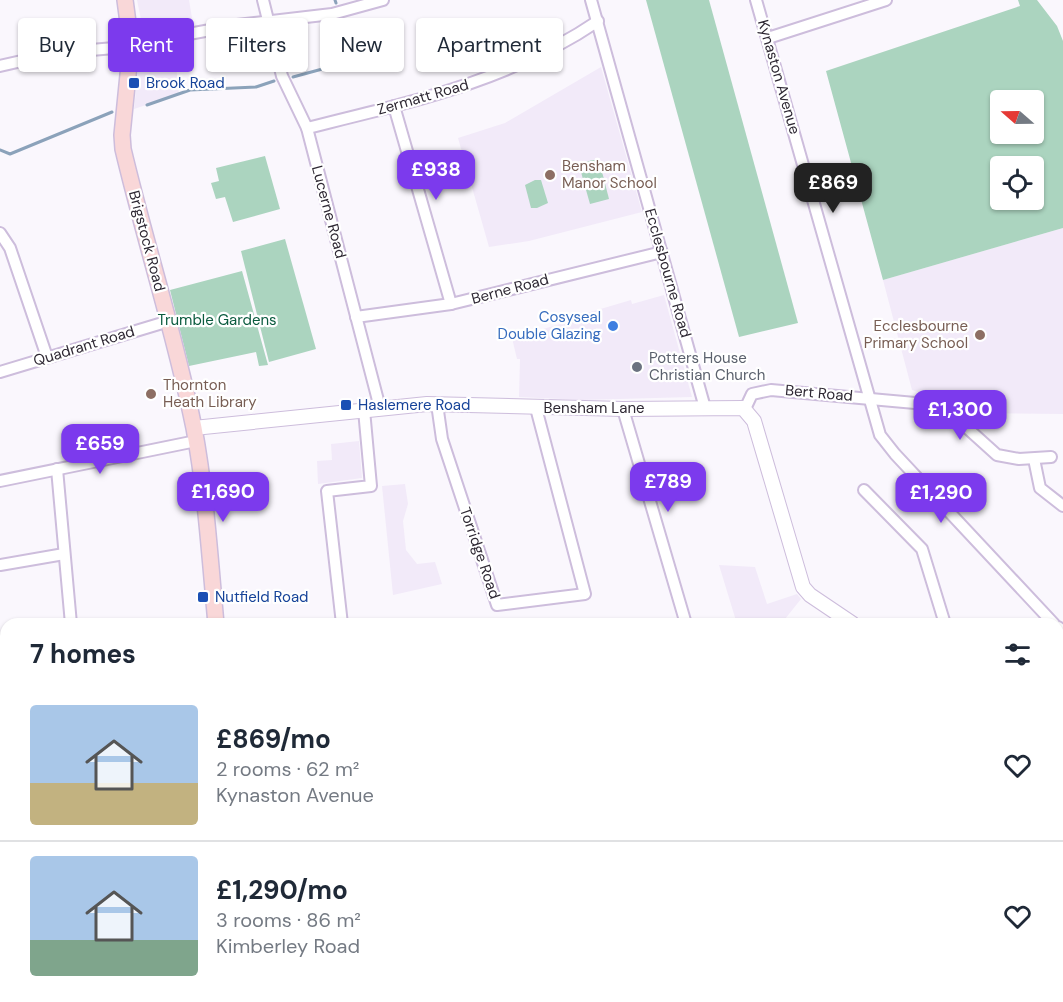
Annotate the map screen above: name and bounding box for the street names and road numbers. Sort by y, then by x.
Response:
street label: Kynaston Avenue [753,17,805,137]
street label: Zermatt Road [375,74,471,120]
street label: Lucerne Road [307,163,351,261]
street label: Brigstock Road [124,188,170,294]
street label: Ecclesbourne Road [640,206,696,340]
street label: Berne Road [469,269,551,309]
street label: Quadrant Road [31,321,137,371]
street label: Bert Road [784,380,854,406]
street label: Bensham Lane [543,398,645,418]
street label: Torridge Road [455,505,505,601]

